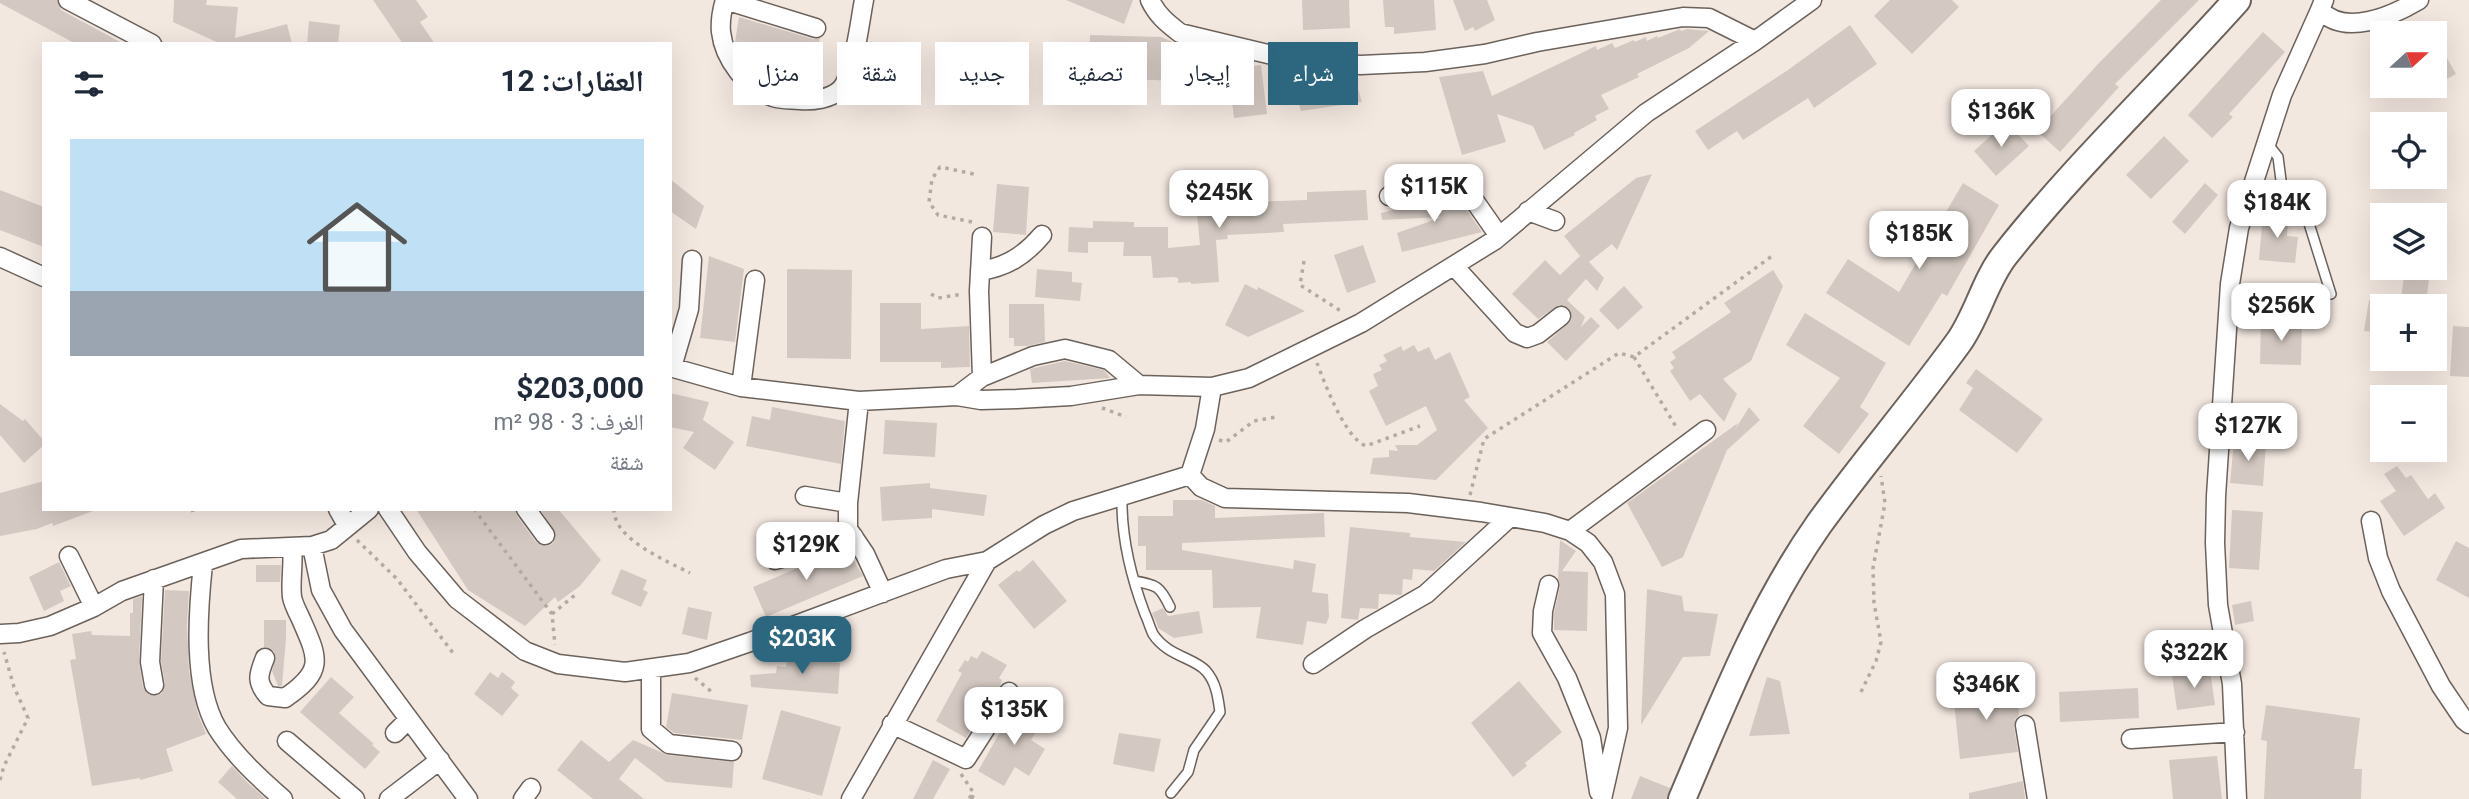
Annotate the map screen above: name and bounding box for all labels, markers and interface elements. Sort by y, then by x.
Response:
north arrow [2370,21,2446,98]
map controls [2370,21,2447,462]
chip: منزل [733,42,823,105]
chip: شقة [837,42,921,105]
chip: جديد [935,42,1029,105]
chip: تصفية [1043,42,1147,105]
chip: إيجار [1161,42,1254,105]
chip: شراء [1268,42,1358,105]
text: العقارات: 12 [500,63,644,98]
icon: filters [70,65,108,103]
pin: $136K [1952,90,2050,149]
text: $136K [1967,98,2035,125]
button: locate [2370,112,2447,189]
pin: $115K [1385,164,1483,224]
pin: $245K [1170,170,1268,230]
text: $115K [1400,173,1468,200]
text: $245K [1185,179,1253,206]
pin: $184K [2228,180,2326,240]
icon: home [294,184,420,310]
text: $184K [2243,189,2311,216]
button: layers [2370,203,2447,280]
pin: $185K [1870,212,1968,271]
text: $185K [1885,220,1953,247]
pin: $256K [2232,284,2330,343]
text: $256K [2247,292,2315,319]
button: + [2370,294,2447,371]
text: $203,000 [516,370,644,405]
button: − [2370,385,2447,462]
pin: $127K [2199,404,2297,463]
text: الغرف: 3 · 98 m² [494,409,644,436]
text: $127K [2214,412,2282,439]
text: شقة [610,449,644,476]
pin: $129K [757,522,855,582]
text: $129K [772,531,840,558]
pin: $203K [753,616,851,676]
text: $203K [768,625,836,652]
pin: $322K [2145,630,2243,690]
text: $322K [2160,639,2228,666]
pin: $346K [1937,662,2035,722]
text: $346K [1952,671,2020,698]
pin: $135K [965,688,1063,747]
text: $135K [980,696,1048,723]

